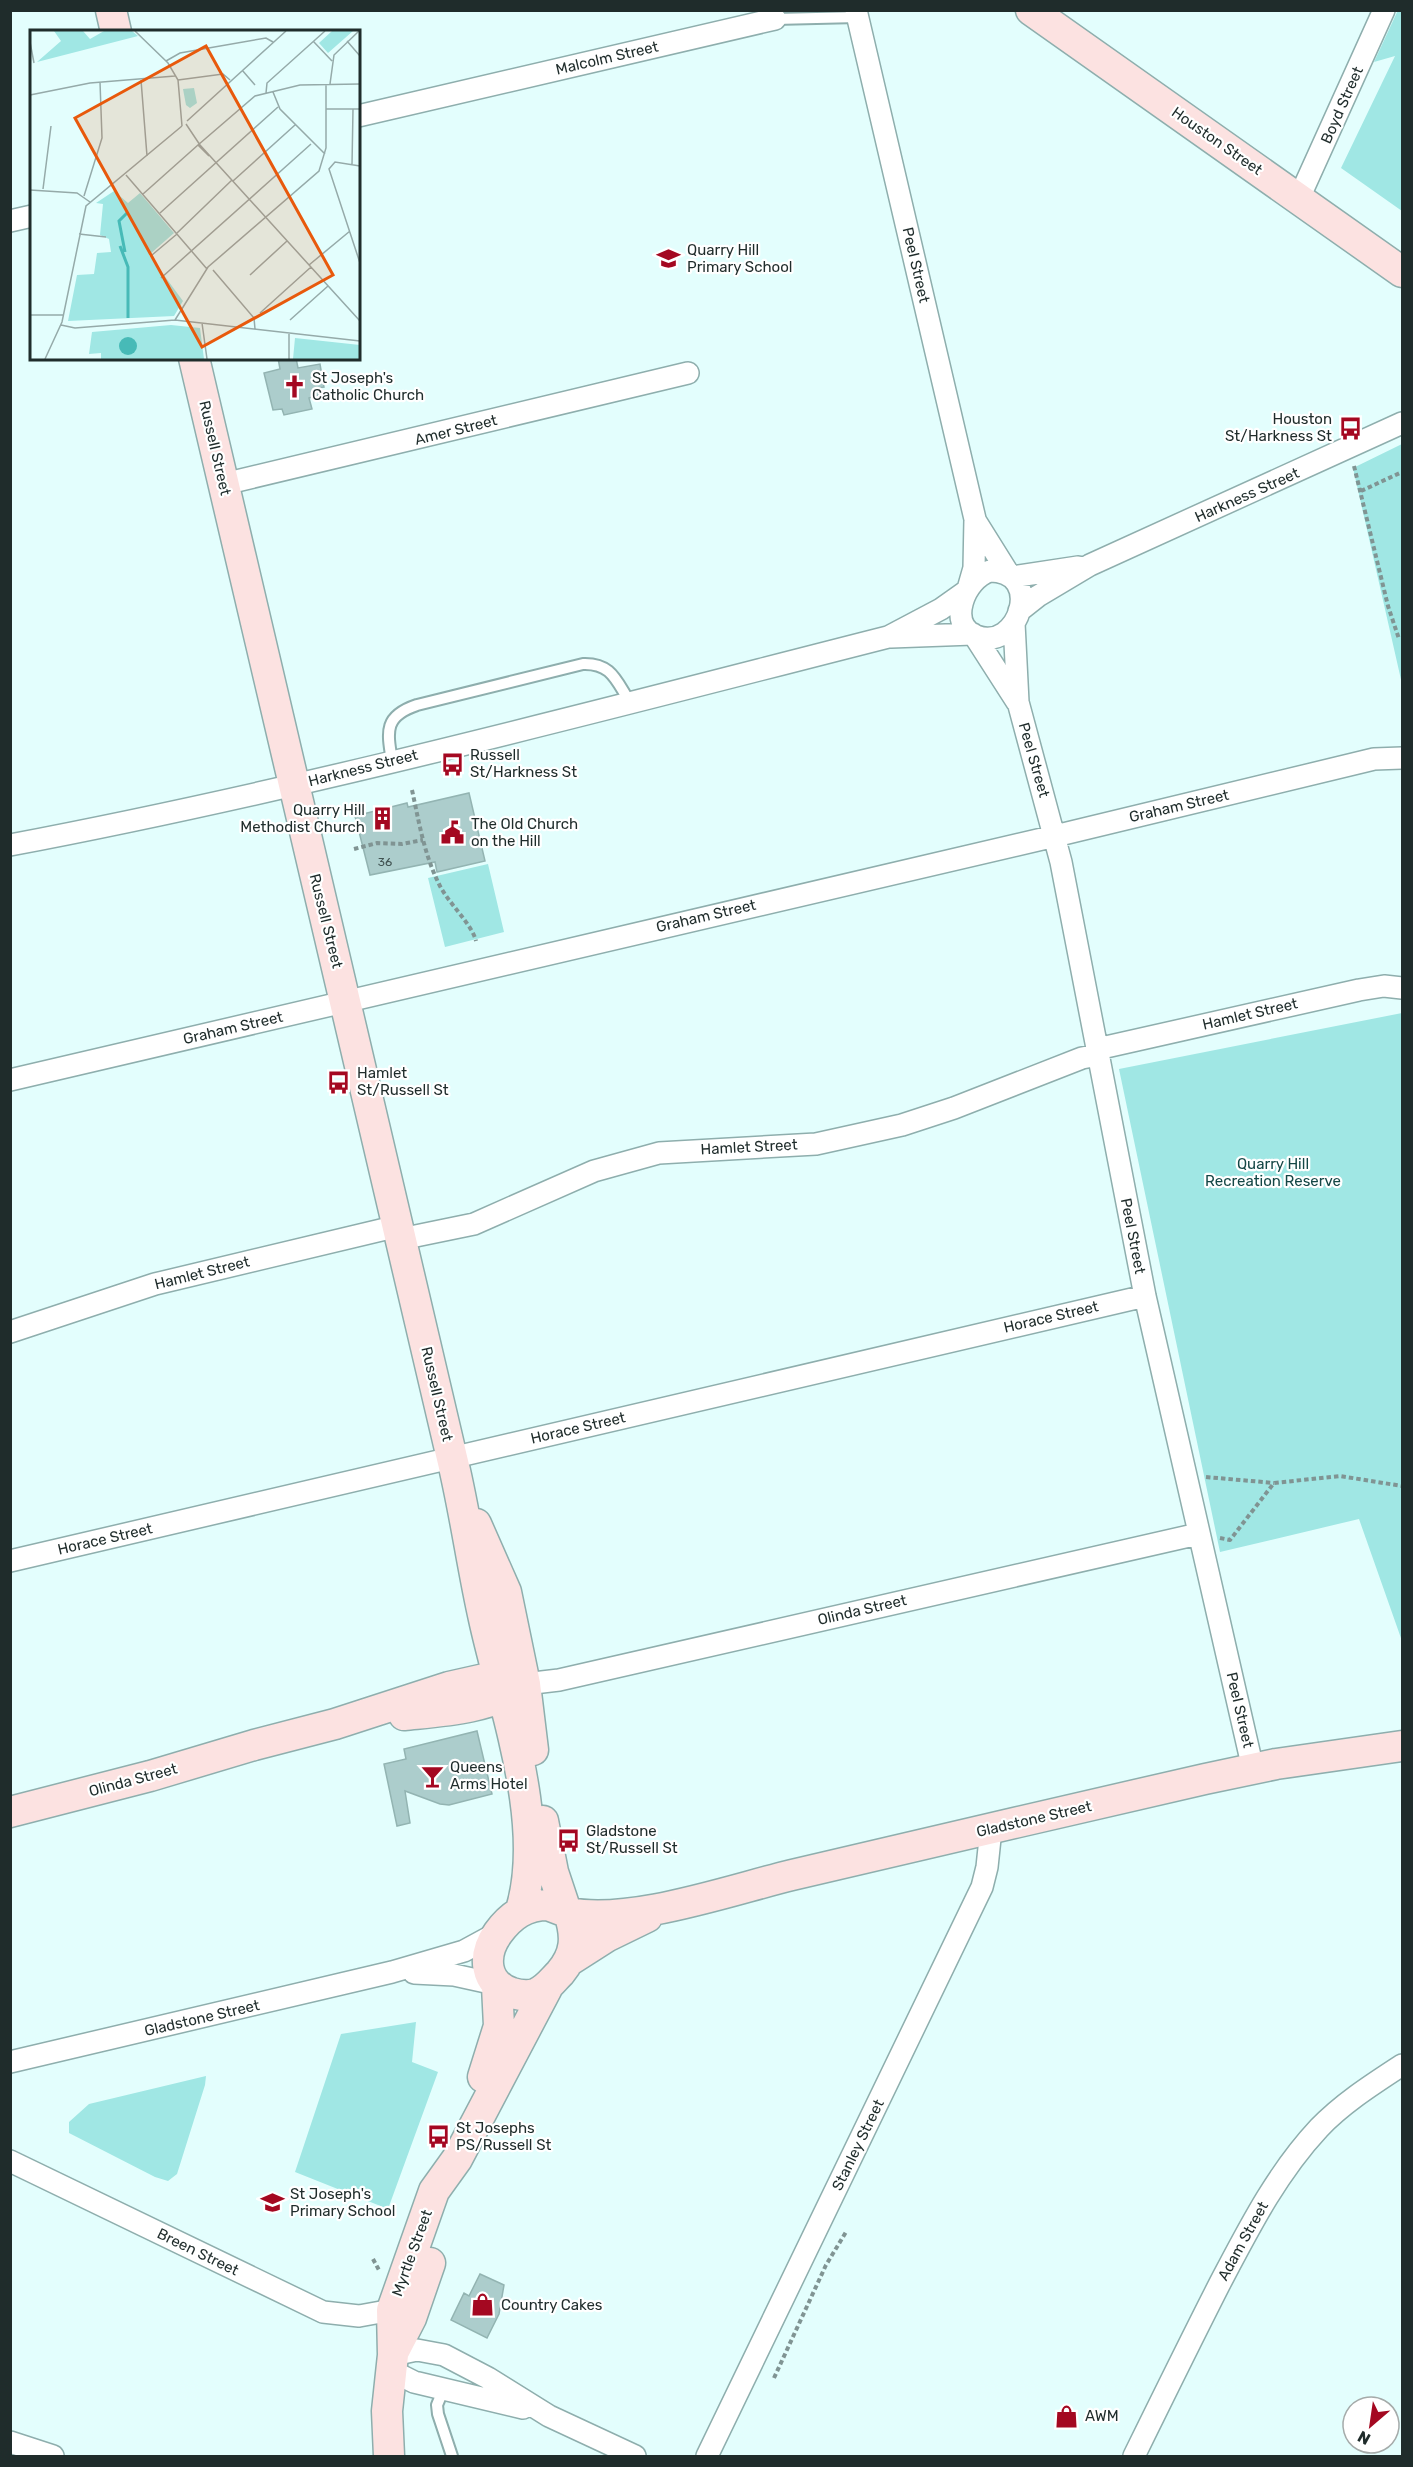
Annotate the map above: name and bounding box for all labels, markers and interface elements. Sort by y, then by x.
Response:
inset map [30,30,360,360]
street label: Malcolm Street [554,37,660,79]
street label: Boyd Street [1317,64,1367,146]
street label: Houston Street [1168,103,1266,179]
street label: Peel Street [899,225,933,305]
place label: Quarry Hill Primary School [687,241,792,276]
school or university icon: Quarry Hill Primary School [656,246,682,272]
place label: St Joseph's Catholic Church [312,369,424,404]
church icon: St Joseph's Catholic Church [281,374,307,400]
street label: Russell Street [195,399,235,497]
place label: Houston St/Harkness St [1225,410,1332,445]
street label: Amer Street [413,411,499,449]
bus stop icon: Houston St/Harkness St [1337,415,1363,441]
street label: Harkness Street [1192,464,1302,526]
street label: Peel Street [1015,721,1053,800]
street label: Harkness Street [306,746,420,790]
place label: Russell St/Harkness St [470,746,577,781]
bus stop icon: Russell St/Harkness St [439,751,465,777]
street label: Graham Street [1127,786,1231,826]
place label: Quarry Hill Methodist Church [240,801,365,836]
building icon: Quarry Hill Methodist Church [370,806,396,832]
place label: The Old Church on the Hill [471,815,578,850]
public building icon: The Old Church on the Hill [440,820,466,846]
house number: 36 [378,855,392,869]
street label: Russell Street [306,872,346,970]
street label: Graham Street [654,896,758,936]
street label: Hamlet Street [1201,994,1300,1034]
street label: Graham Street [181,1008,285,1048]
place label: Hamlet St/Russell St [357,1064,449,1099]
bus stop icon: Hamlet St/Russell St [326,1069,352,1095]
street label: Hamlet Street [700,1135,798,1159]
park label: Quarry Hill Recreation Reserve [1205,1155,1341,1190]
street label: Peel Street [1117,1196,1149,1276]
street label: Hamlet Street [153,1252,251,1293]
street label: Horace Street [1002,1297,1100,1337]
street label: Russell Street [417,1345,457,1443]
street label: Horace Street [529,1408,627,1448]
street label: Horace Street [56,1519,154,1559]
street label: Olinda Street [816,1591,908,1629]
street label: Peel Street [1223,1670,1257,1750]
place label: Queens Arms Hotel [450,1758,528,1793]
street label: Olinda Street [87,1760,179,1800]
bar icon: Queens Arms Hotel [419,1763,445,1789]
street label: Gladstone Street [975,1797,1093,1841]
place label: Gladstone St/Russell St [586,1822,678,1857]
bus stop icon: Gladstone St/Russell St [555,1827,581,1853]
street label: Gladstone Street [143,1996,261,2040]
street label: Stanley Street [828,2096,888,2194]
place label: St Josephs PS/Russell St [456,2119,551,2154]
bus stop icon: St Josephs PS/Russell St [425,2124,451,2150]
place label: St Joseph's Primary School [290,2185,395,2220]
school or university icon: St Joseph's Primary School [259,2190,285,2216]
street label: Adam Street [1214,2198,1272,2284]
street label: Myrtle Street [388,2207,436,2299]
street label: Breen Street [154,2225,242,2280]
shop icon: Country Cakes [470,2292,496,2318]
place label: Country Cakes [501,2296,603,2314]
north arrow [1341,2395,1401,2455]
shop icon: AWM [1054,2403,1080,2429]
place label: AWM [1085,2407,1119,2425]
text: N [1354,2427,1374,2449]

